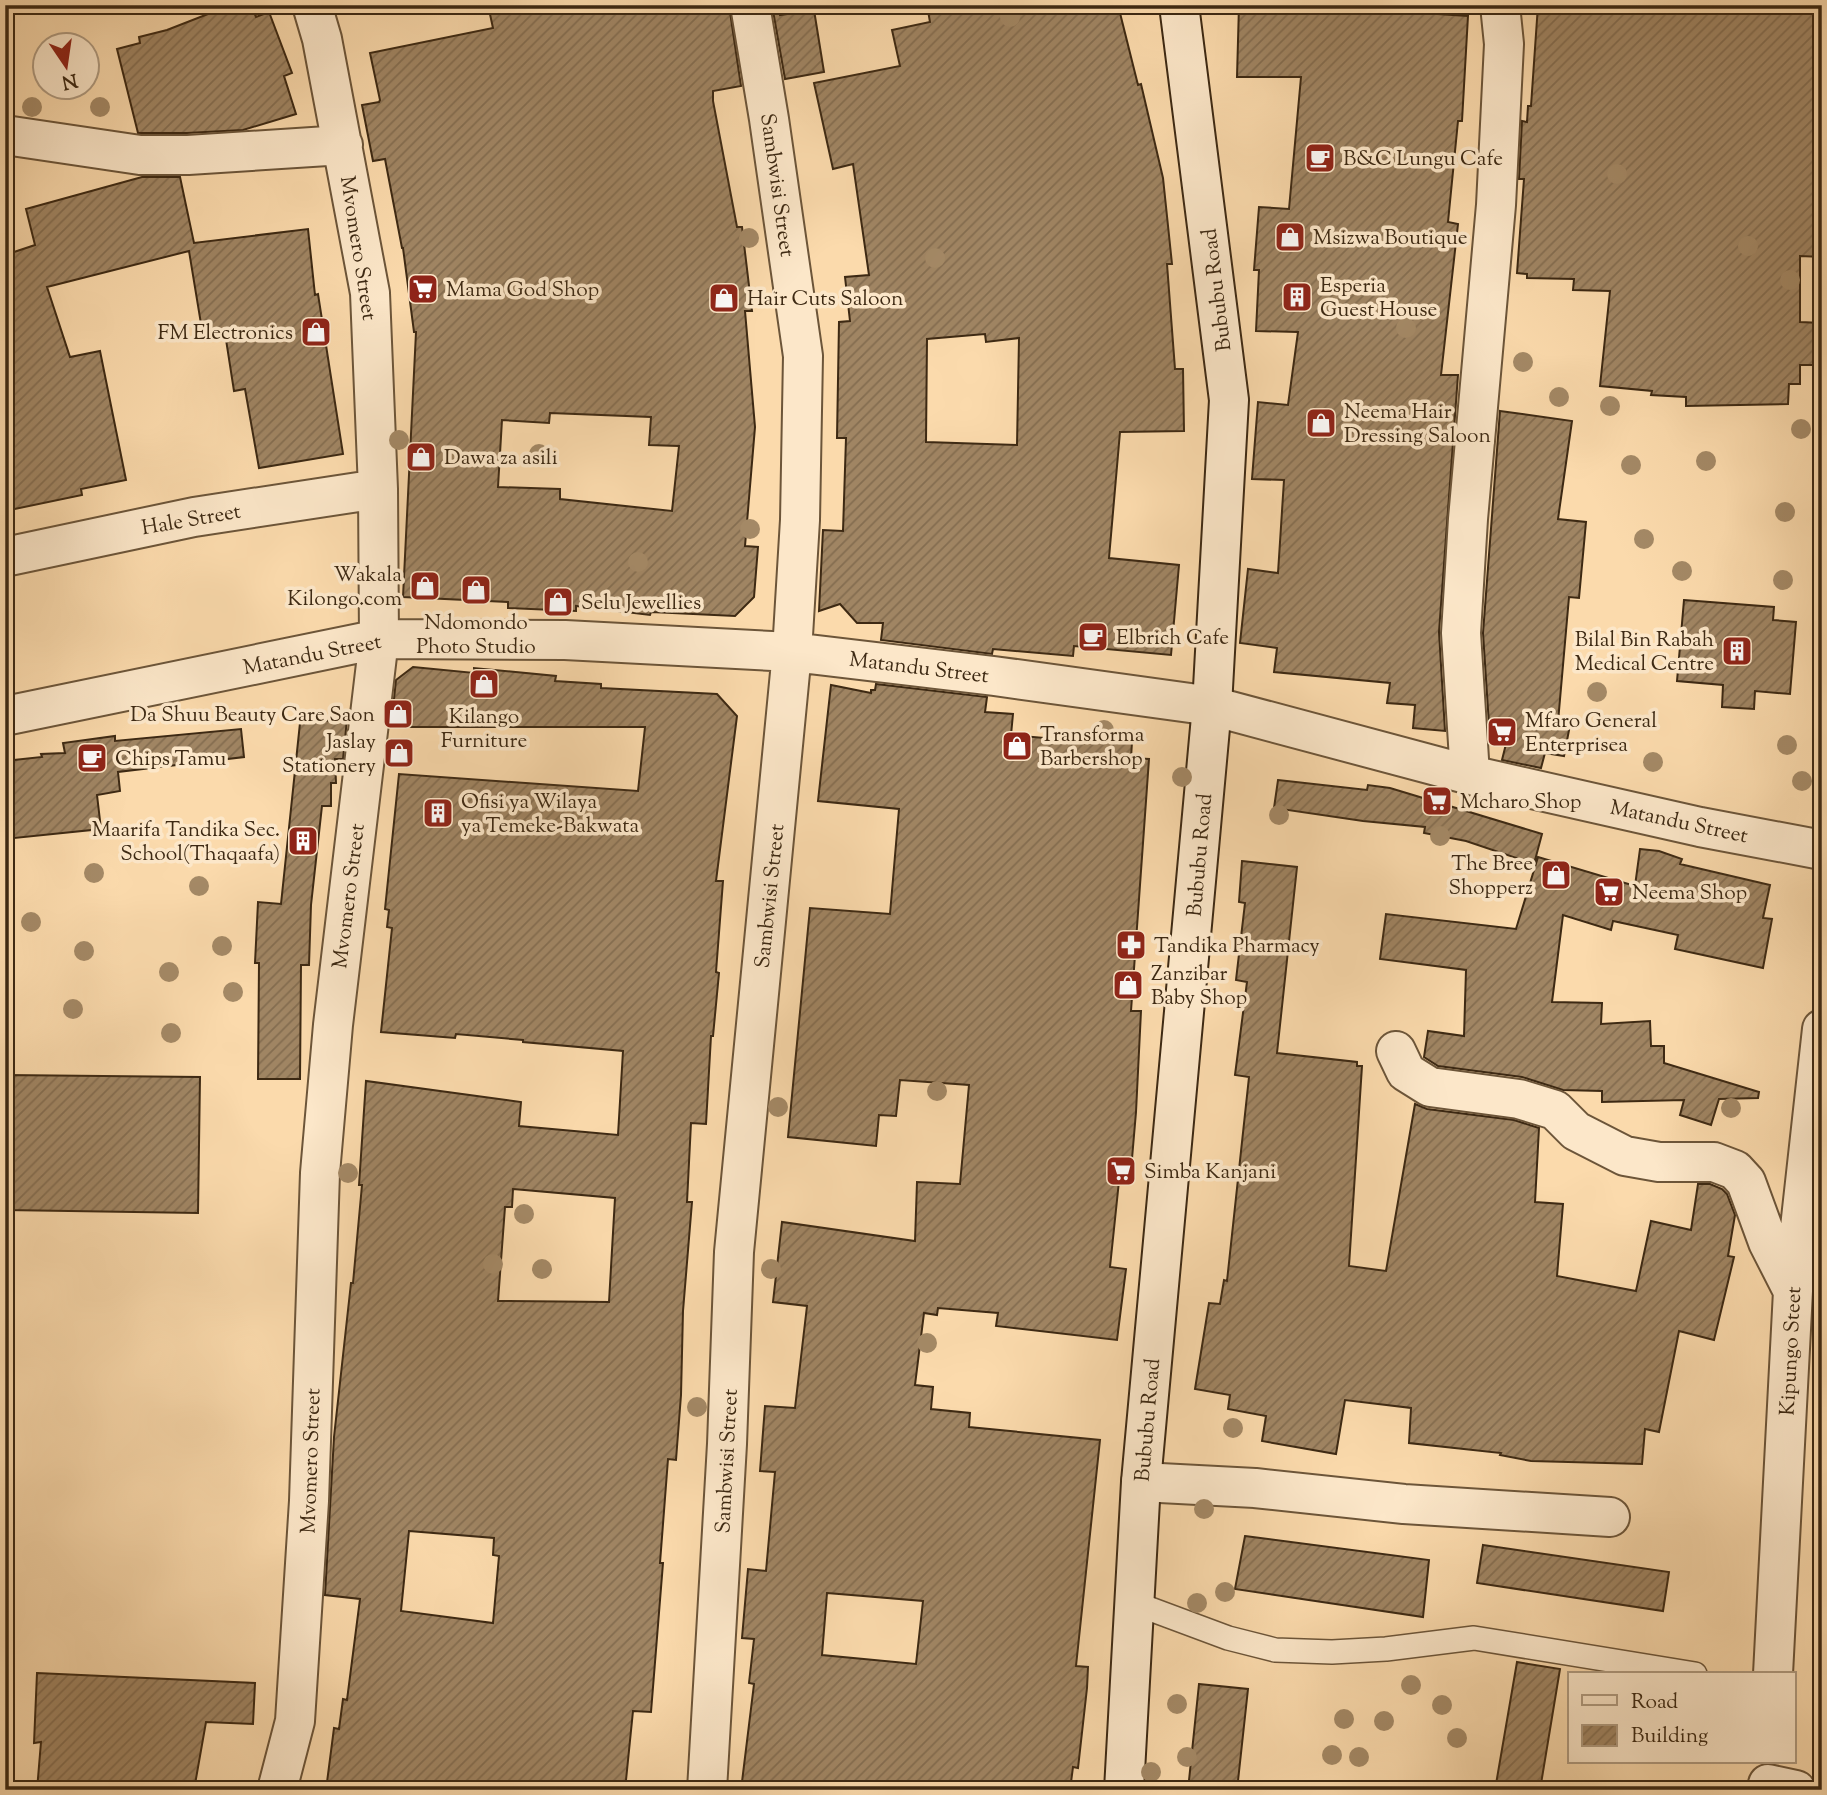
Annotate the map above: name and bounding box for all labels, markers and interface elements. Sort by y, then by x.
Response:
north arrow [32,32,102,102]
text: N [59,65,80,95]
street label: Sambwisi Street [751,111,801,259]
cafe icon: B&C Lungu Cafe [1303,141,1337,175]
place label: B&C Lungu Cafe [1343,145,1503,175]
street label: Mvomero Street [331,174,383,323]
shop icon: Msizwa Boutique [1273,220,1307,254]
place label: Msizwa Boutique [1313,224,1468,254]
street label: Bububu Road [1196,226,1240,353]
supermarket icon: Mama God Shop [406,272,440,306]
place label: Esperia Guest House [1320,272,1437,326]
place label: Mama God Shop [446,276,599,306]
building icon: Esperia Guest House [1280,280,1314,314]
shop icon: Hair Cuts Saloon [707,281,741,315]
place label: Hair Cuts Saloon [747,285,903,315]
shop icon: FM Electronics [299,315,333,349]
place label: FM Electronics [158,319,293,349]
place label: Neema Hair Dressing Saloon [1344,398,1491,452]
shop icon: Neema Hair Dressing Saloon [1304,406,1338,440]
shop icon: Dawa za asili [404,440,438,474]
place label: Dawa za asili [444,444,558,474]
street label: Hale Street [139,497,243,544]
place label: Wakala Kilongo.com [287,561,402,615]
shop icon: Wakala Kilongo.com [408,569,442,603]
shop icon: Ndomondo Photo Studio [459,573,493,607]
shop icon: Selu Jewellies [541,585,575,619]
place label: Selu Jewellies [581,589,701,619]
place label: Ndomondo Photo Studio [416,609,536,663]
cafe icon: Elbrich Cafe [1076,620,1110,654]
place label: Elbrich Cafe [1116,624,1229,654]
place label: Bilal Bin Rabah Medical Centre [1575,626,1714,680]
street label: Matandu Street [241,628,384,684]
building icon: Bilal Bin Rabah Medical Centre [1720,634,1754,668]
street label: Matandu Street [847,646,990,692]
shop icon: Kilango Furniture [467,667,501,701]
shop icon: Da Shuu Beauty Care Saon [381,697,415,731]
place label: Da Shuu Beauty Care Saon [130,701,375,731]
place label: Kilango Furniture [441,703,527,757]
place label: Mfaro General Enterprisea [1525,707,1657,761]
supermarket icon: Mfaro General Enterprisea [1485,715,1519,749]
place label: Transforma Barbershop [1040,721,1145,775]
place label: Jaslay Stationery [282,728,377,782]
shop icon: Transforma Barbershop [1000,729,1034,763]
shop icon: Jaslay Stationery [382,736,416,770]
cafe icon: Chips Tamu [75,741,109,775]
place label: Chips Tamu [115,745,226,775]
supermarket icon: Mcharo Shop [1420,784,1454,818]
place label: Ofisi ya Wilaya ya Temeke-Bakwata [461,788,639,842]
place label: Mcharo Shop [1460,788,1582,818]
street label: Bububu Road [1181,792,1221,918]
street label: Matandu Street [1607,794,1750,852]
building icon: Ofisi ya Wilaya ya Temeke-Bakwata [421,796,455,830]
place label: Maarifa Tandika Sec. School(Thaqaafa) [92,816,280,870]
street label: Mvomero Street [326,822,374,970]
street label: Sambwisi Street [749,823,793,970]
building icon: Maarifa Tandika Sec. School(Thaqaafa) [286,824,320,858]
place label: The Bree Shopperz [1448,850,1533,904]
shop icon: The Bree Shopperz [1539,858,1573,892]
supermarket icon: Neema Shop [1592,875,1626,909]
place label: Neema Shop [1632,879,1747,909]
pharmacy icon: Tandika Pharmacy [1114,928,1148,962]
place label: Tandika Pharmacy [1154,932,1320,962]
place label: Zanzibar Baby Shop [1151,960,1247,1014]
shop icon: Zanzibar Baby Shop [1111,968,1145,1002]
supermarket icon: Simba Kanjani [1104,1154,1138,1188]
place label: Simba Kanjani [1144,1158,1276,1188]
street label: Kipungo Steet [1774,1286,1810,1417]
street label: Bububu Road [1129,1357,1169,1483]
street label: Mvomero Street [294,1388,330,1534]
street label: Sambwisi Street [709,1388,747,1534]
legend [1568,1672,1796,1764]
text: Road [1631,1688,1678,1718]
text: Building [1631,1722,1708,1752]

